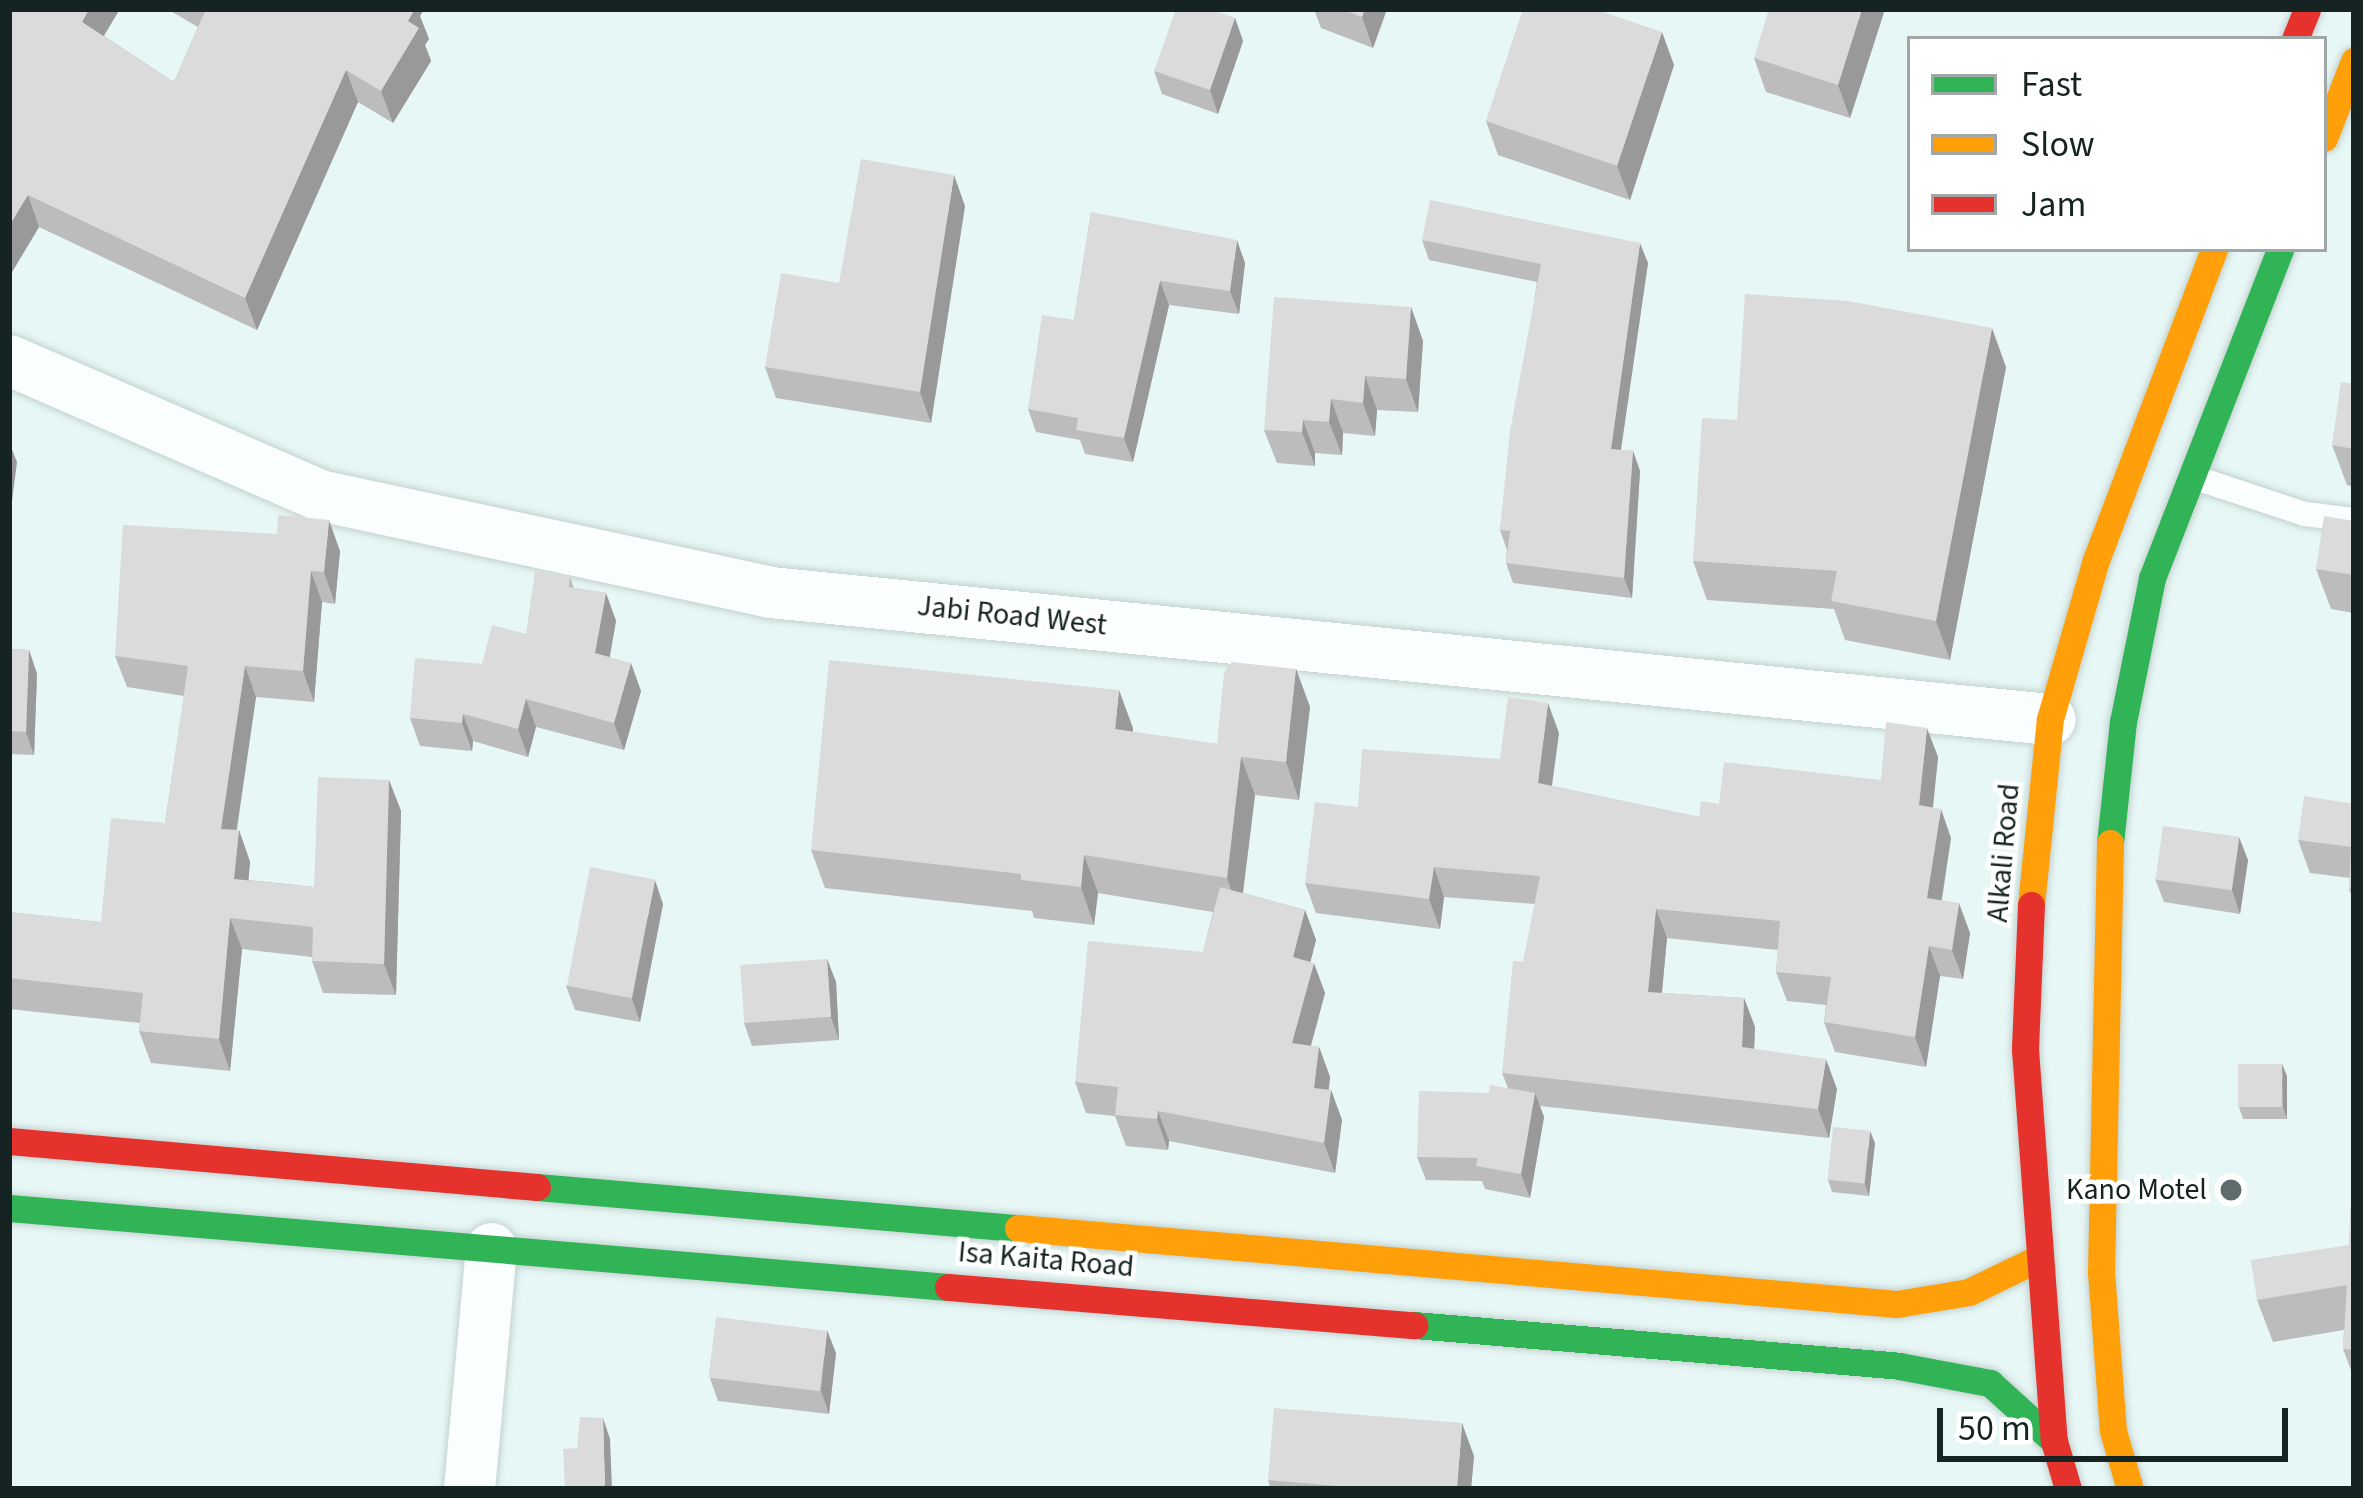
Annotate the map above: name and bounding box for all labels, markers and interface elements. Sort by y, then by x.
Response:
legend [1907,36,2327,252]
text: Fast [2021,59,2082,110]
text: Slow [2021,119,2095,170]
text: Jam [2021,179,2086,230]
street label: Jabi Road West [915,588,1109,644]
street label: Alkali Road [1980,782,2028,924]
place label: Kano Motel [2066,1172,2207,1208]
marker: Kano Motel [2218,1177,2244,1203]
street label: Isa Kaita Road [957,1234,1135,1286]
scale bar [1943,1384,2294,1458]
text: 50 m [1958,1403,2031,1454]

